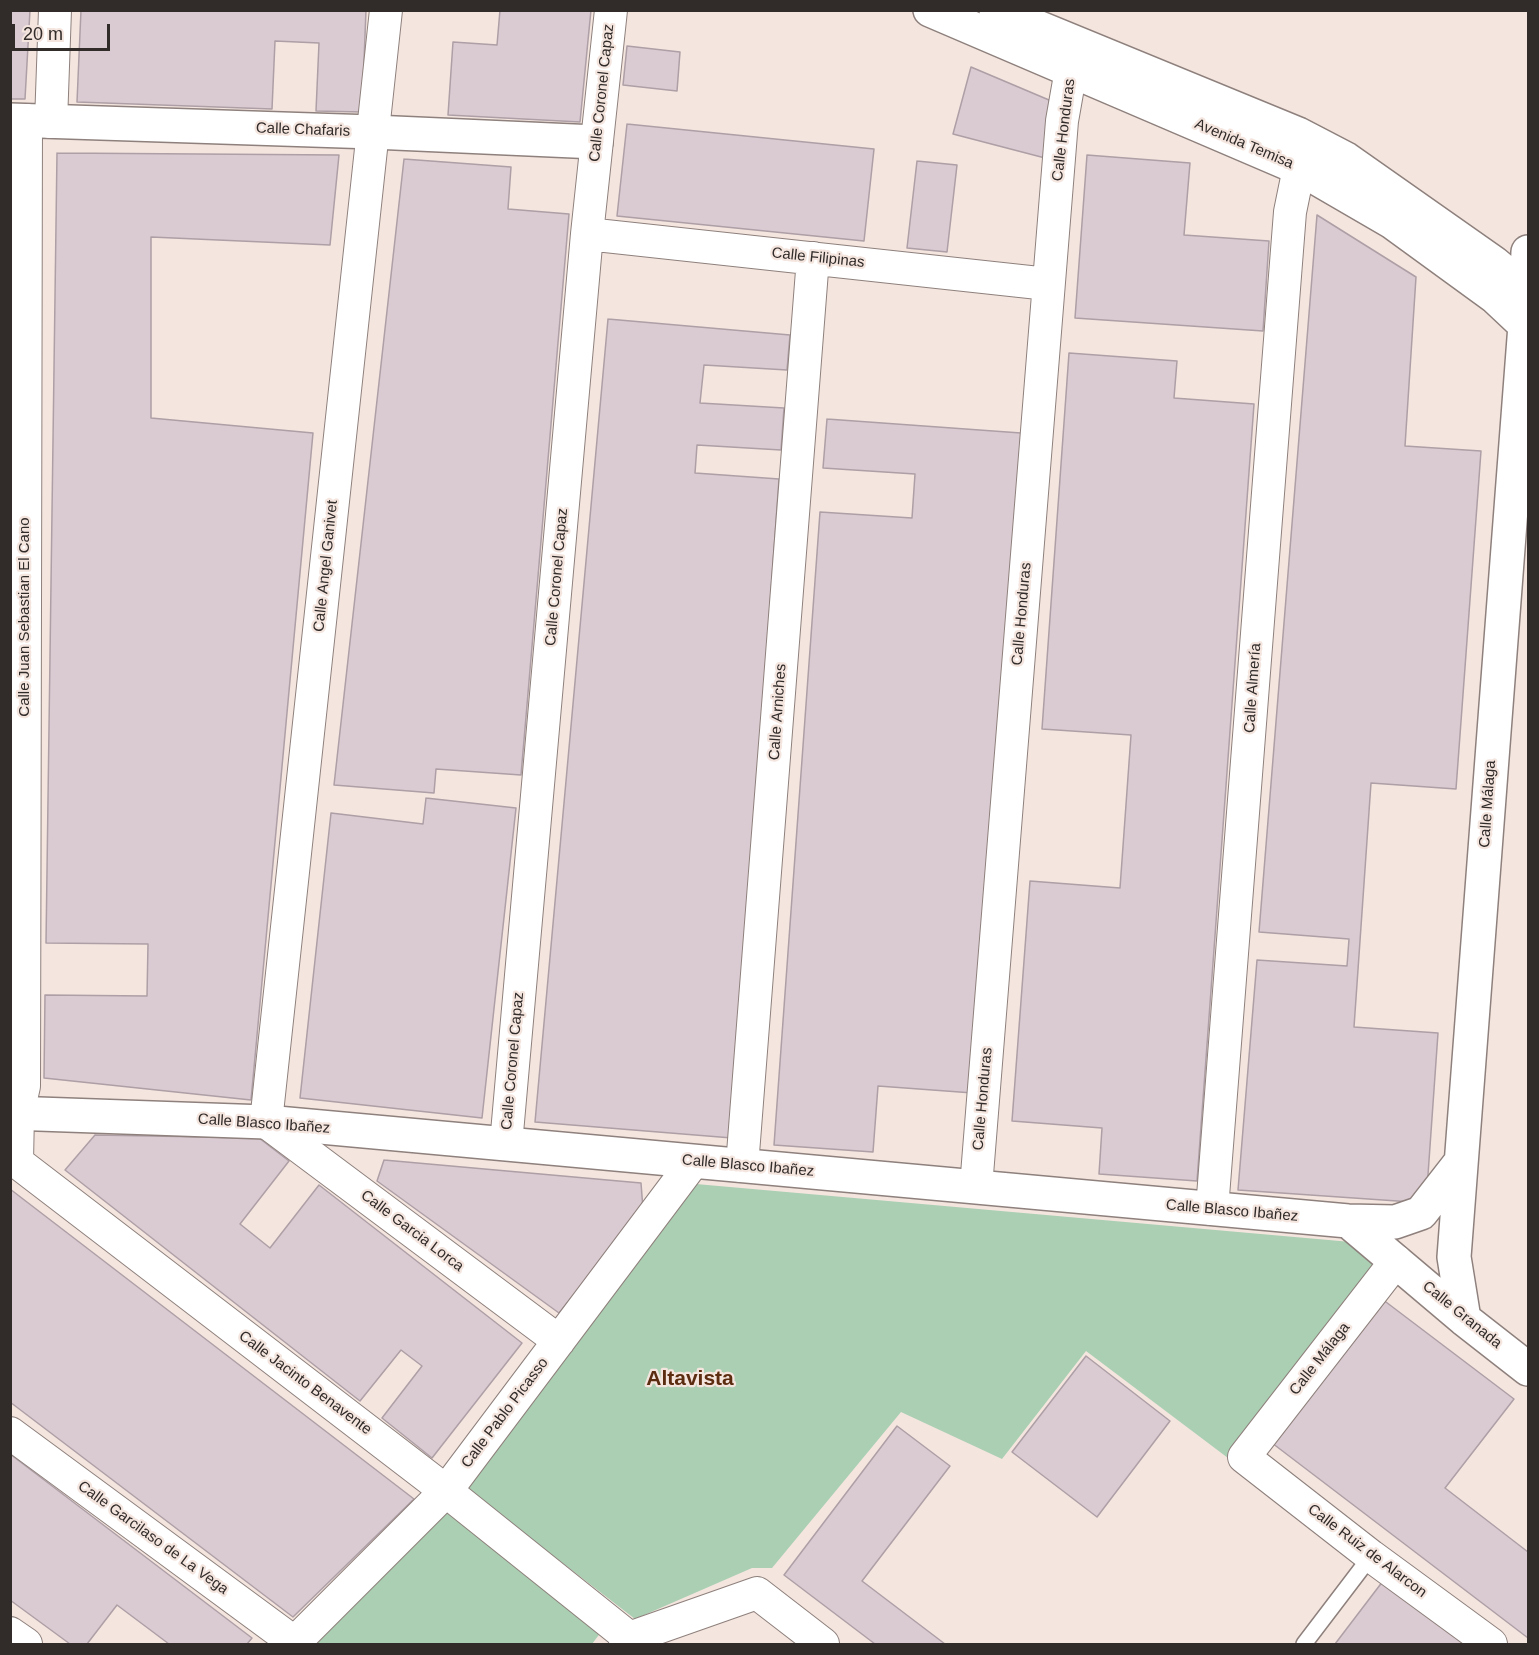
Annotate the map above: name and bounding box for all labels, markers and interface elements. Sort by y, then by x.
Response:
scale bar [15,12,112,50]
street label: Calle Coronel Capaz [586,23,618,163]
text: 20 m [23,24,63,44]
street label: Calle Honduras [1049,78,1079,182]
street label: Avenida Temisa [1192,115,1296,173]
street label: Calle Chafaris [256,119,350,141]
street label: Calle Filipinas [771,244,865,272]
street label: Calle Angel Ganivet [310,499,342,633]
street label: Calle Coronel Capaz [542,507,572,647]
street label: Calle Juan Sebastian El Cano [16,517,34,717]
street label: Calle Honduras [1009,562,1035,666]
street label: Calle Almería [1241,642,1265,734]
street label: Calle Arniches [766,663,790,761]
street label: Calle Málaga [1476,760,1500,848]
street label: Calle Coronel Capaz [498,991,528,1131]
street label: Calle Honduras [970,1047,996,1151]
street label: Calle Blasco Ibañez [197,1110,331,1138]
street label: Calle Blasco Ibañez [681,1151,815,1181]
street label: Calle Garcia Lorca [357,1186,467,1276]
street label: Calle Blasco Ibañez [1165,1196,1299,1226]
street label: Calle Granada [1419,1278,1505,1352]
street label: Calle Málaga [1286,1319,1354,1399]
street label: Calle Jacinto Benavente [235,1327,375,1439]
street label: Calle Pablo Picasso [458,1354,552,1472]
district label: Altavista [646,1366,734,1392]
street label: Calle Garcilaso de La Vega [74,1477,232,1599]
street label: Calle Ruiz de Alarcon [1304,1500,1430,1602]

